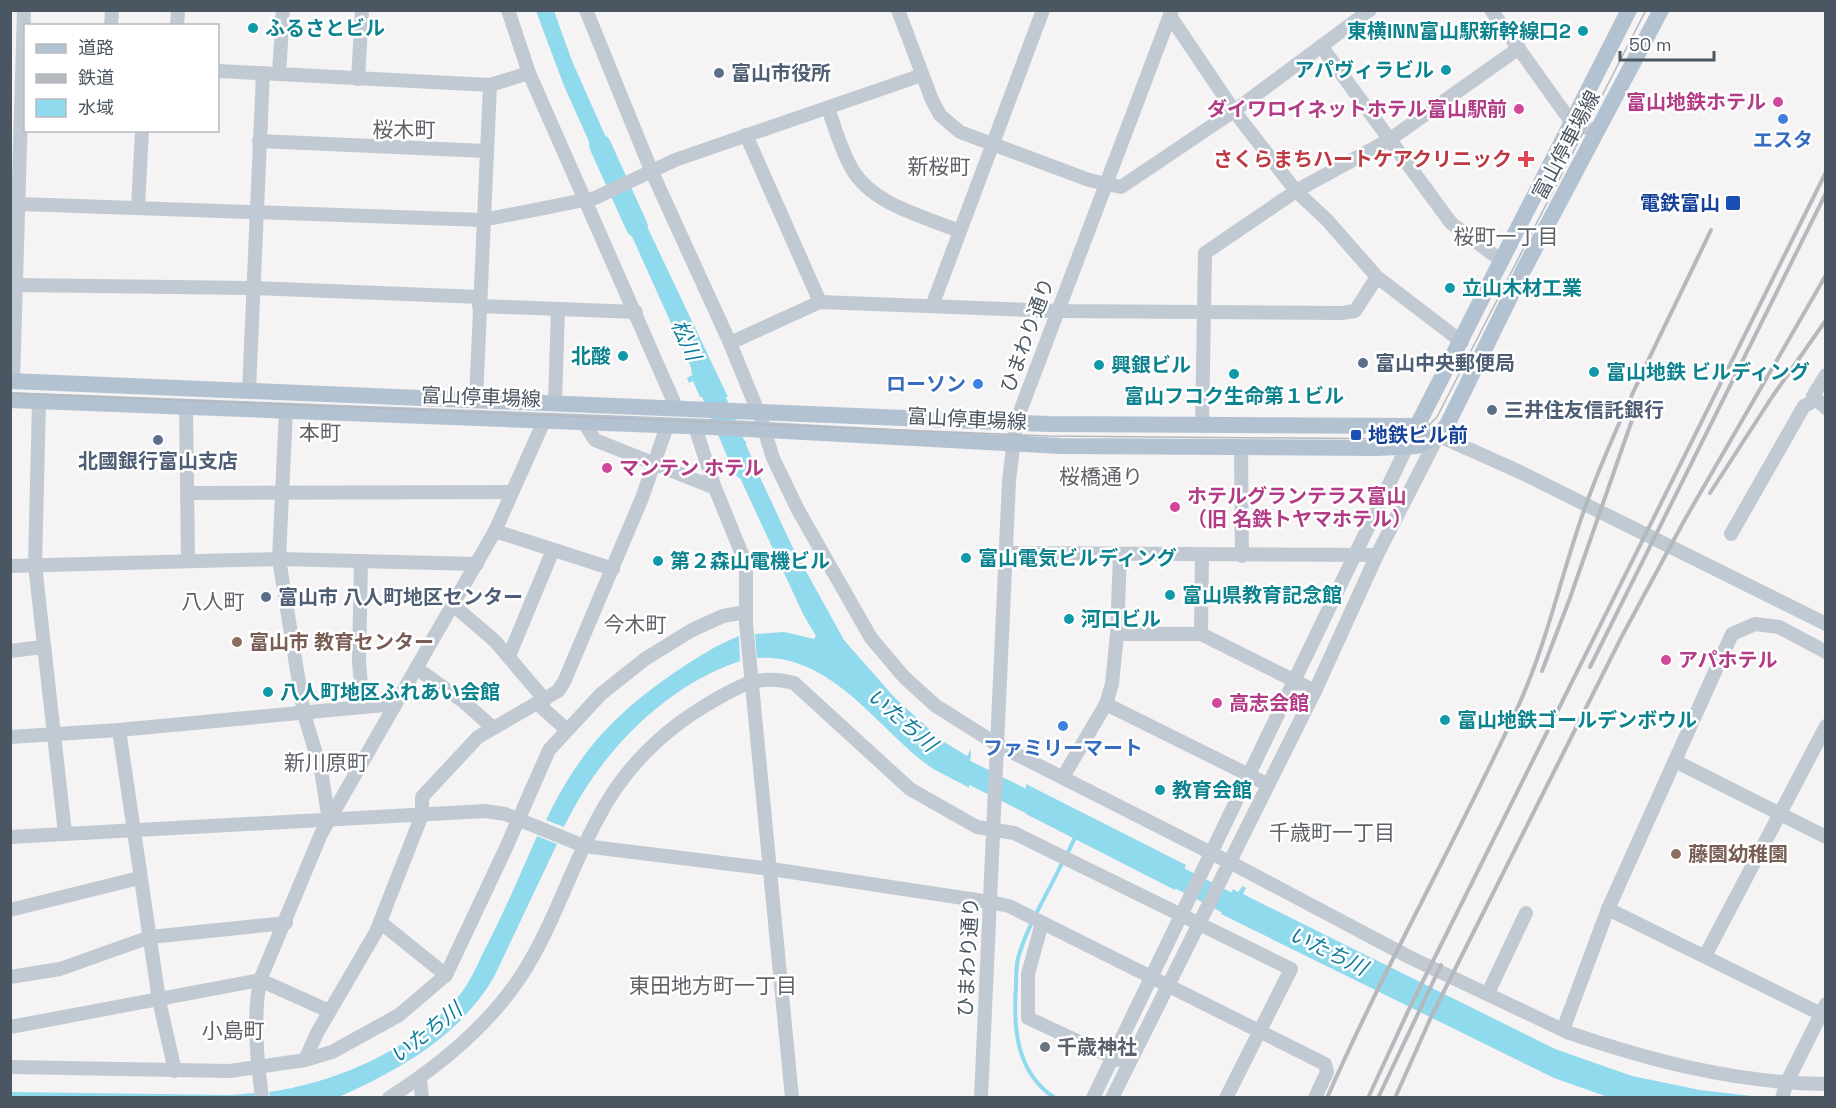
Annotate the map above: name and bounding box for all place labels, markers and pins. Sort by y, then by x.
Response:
place label: ふるさとビル [265,15,385,41]
place label: 東横INN富山駅新幹線口2 [1347,18,1571,44]
marker: ふるさとビル [246,21,260,35]
marker: 東横INN富山駅新幹線口2 [1576,24,1590,38]
place label: アパヴィラビル [1294,57,1434,83]
place label: 富山市役所 [731,60,831,86]
marker: アパヴィラビル [1439,63,1453,77]
marker: 富山市役所 [712,66,726,80]
place label: 富山地鉄ホテル [1626,89,1766,115]
marker: 富山地鉄ホテル [1771,95,1785,109]
place label: ダイワロイネットホテル富山駅前 [1207,96,1507,122]
marker: ダイワロイネットホテル富山駅前 [1512,102,1526,116]
marker: エスタ [1776,112,1790,126]
place label: エスタ [1753,127,1813,153]
place label: さくらまちハートケアクリニック [1213,146,1512,172]
marker: さくらまちハートケアクリニック [1517,150,1535,168]
place label: 電鉄富山 [1640,190,1720,216]
marker: 電鉄富山 [1724,194,1742,212]
place label: 立山木材工業 [1462,275,1582,301]
marker: 立山木材工業 [1443,281,1457,295]
place label: 北酸 [571,343,611,369]
marker: 北酸 [616,349,630,363]
place label: 富山中央郵便局 [1375,350,1515,376]
place label: 興銀ビル [1111,352,1191,378]
marker: 富山中央郵便局 [1356,356,1370,370]
marker: 興銀ビル [1092,358,1106,372]
place label: 富山地鉄 ビルディング [1606,359,1810,385]
marker: 富山地鉄 ビルディング [1587,365,1601,379]
marker: 富山フコク生命第１ビル [1227,367,1241,381]
place label: ローソン [886,371,966,397]
marker: ローソン [971,377,985,391]
place label: 富山フコク生命第１ビル [1124,383,1344,409]
place label: 三井住友信託銀行 [1504,397,1664,423]
marker: 三井住友信託銀行 [1485,403,1499,417]
place label: 地鉄ビル前 [1368,422,1468,448]
marker: 地鉄ビル前 [1349,428,1363,442]
marker: 北國銀行富山支店 [151,433,165,447]
place label: 北國銀行富山支店 [78,448,238,474]
place label: マンテン ホテル [619,455,764,481]
marker: マンテン ホテル [600,461,614,475]
place label: ホテルグランテラス富山 （旧 名鉄トヤマホテル） [1187,483,1412,532]
marker: ホテルグランテラス富山 （旧 名鉄トヤマホテル） [1168,500,1182,514]
place label: 富山電気ビルディング [978,545,1177,571]
place label: 第２森山電機ビル [670,548,830,574]
marker: 富山電気ビルディング [959,551,973,565]
marker: 第２森山電機ビル [651,554,665,568]
place label: 富山県教育記念館 [1182,582,1342,608]
place label: 富山市 八人町地区センター [278,584,523,610]
marker: 富山県教育記念館 [1163,588,1177,602]
marker: 富山市 八人町地区センター [259,590,273,604]
place label: 河口ビル [1081,606,1161,632]
marker: 河口ビル [1062,612,1076,626]
place label: 富山市 教育センター [249,629,434,655]
marker: 富山市 教育センター [230,635,244,649]
place label: アパホテル [1678,647,1778,673]
marker: アパホテル [1659,653,1673,667]
place label: 八人町地区ふれあい会館 [280,679,500,705]
marker: 八人町地区ふれあい会館 [261,685,275,699]
place label: 高志会館 [1229,690,1309,716]
marker: 高志会館 [1210,696,1224,710]
place label: 富山地鉄ゴールデンボウル [1457,707,1697,733]
marker: 富山地鉄ゴールデンボウル [1438,713,1452,727]
marker: ファミリーマート [1056,719,1070,733]
place label: ファミリーマート [983,735,1143,761]
place label: 教育会館 [1172,777,1252,803]
marker: 教育会館 [1153,783,1167,797]
place label: 藤園幼稚園 [1688,841,1788,867]
marker: 藤園幼稚園 [1669,847,1683,861]
place label: 千歳神社 [1057,1034,1137,1060]
marker: 千歳神社 [1038,1040,1052,1054]

